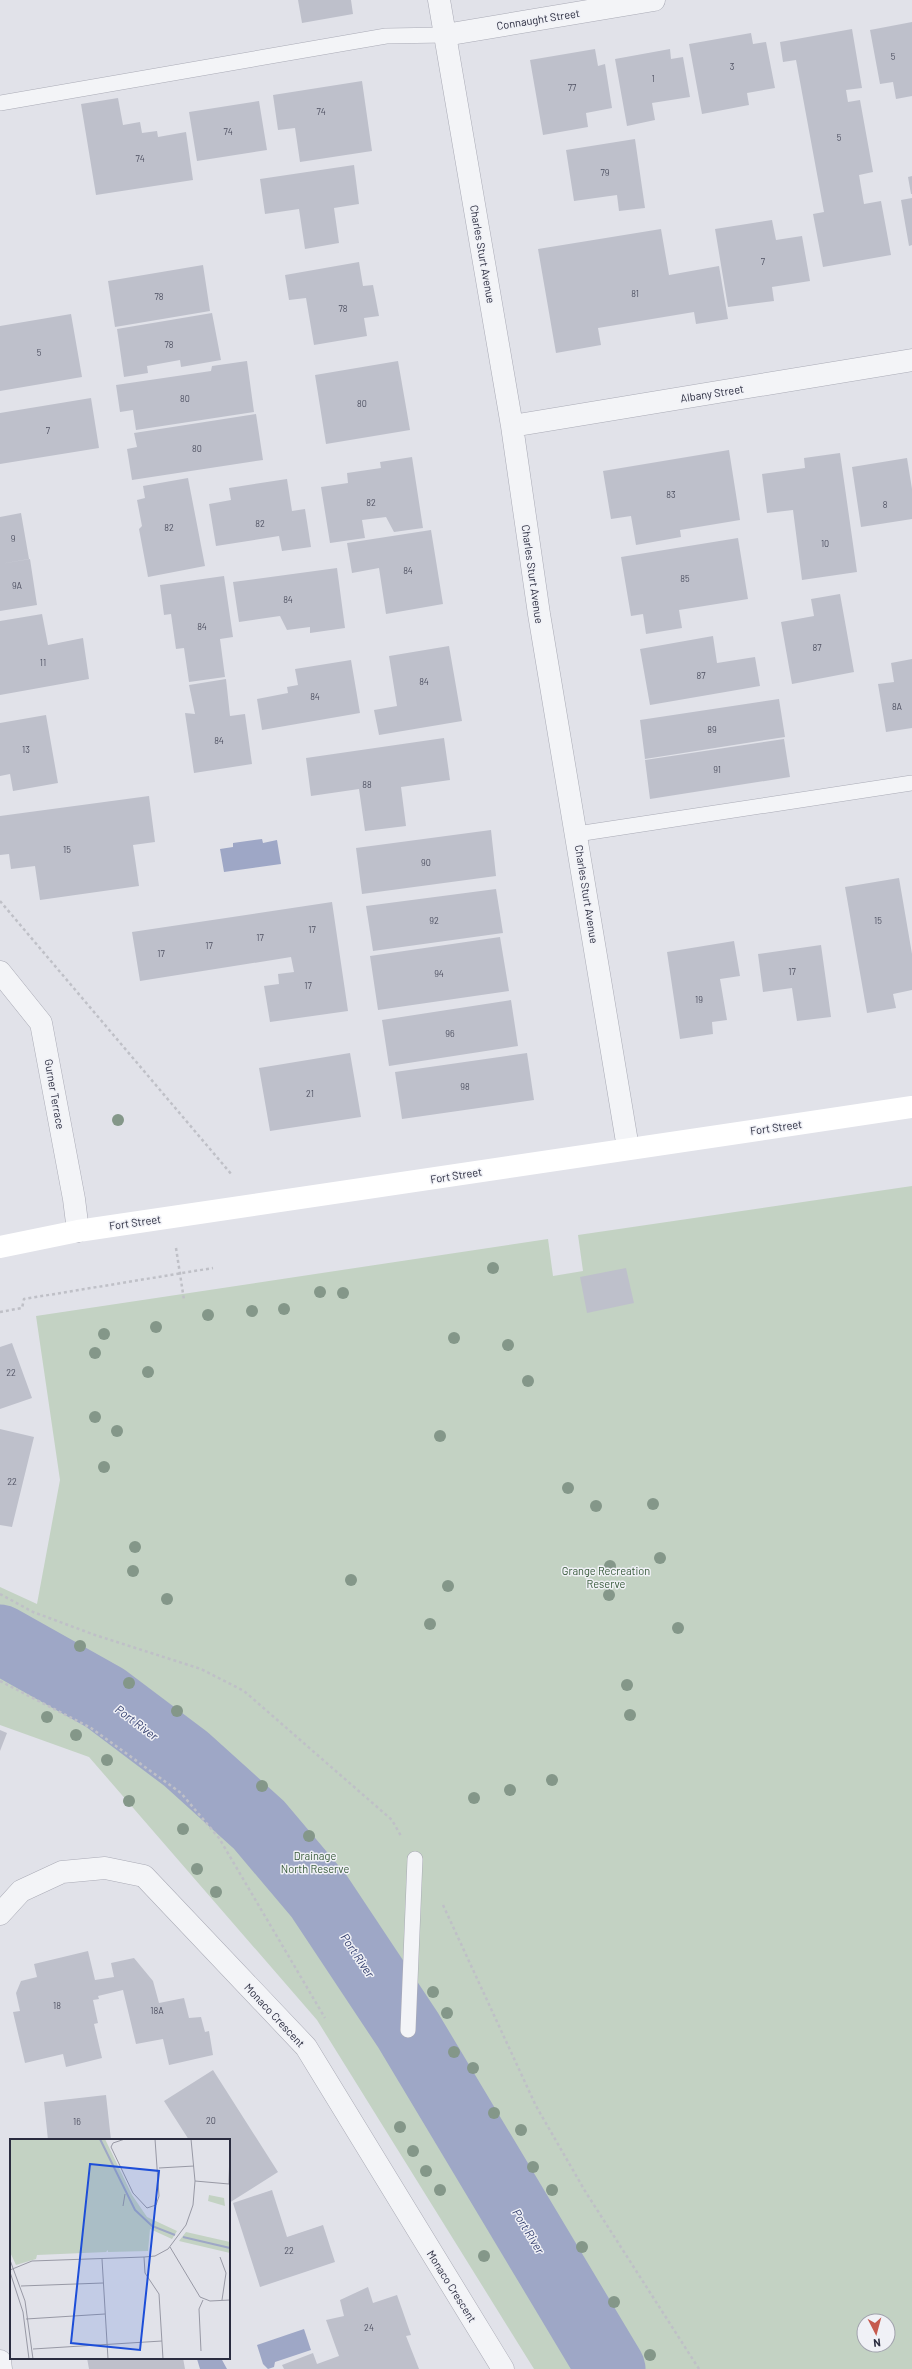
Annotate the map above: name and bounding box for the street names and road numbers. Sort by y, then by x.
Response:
street label: Connaught Street [495,6,581,32]
street label: Charles Sturt Avenue [468,204,498,304]
street label: Albany Street [679,382,745,404]
street label: Charles Sturt Avenue [520,524,546,624]
street label: Charles Sturt Avenue [573,844,601,944]
street label: Gurner Terrace [42,1058,68,1130]
street label: Fort Street [749,1117,803,1137]
street label: Fort Street [429,1164,483,1186]
street label: Fort Street [108,1212,162,1232]
street label: Monaco Crescent [242,1980,308,2050]
street label: Monaco Crescent [425,2248,479,2324]

